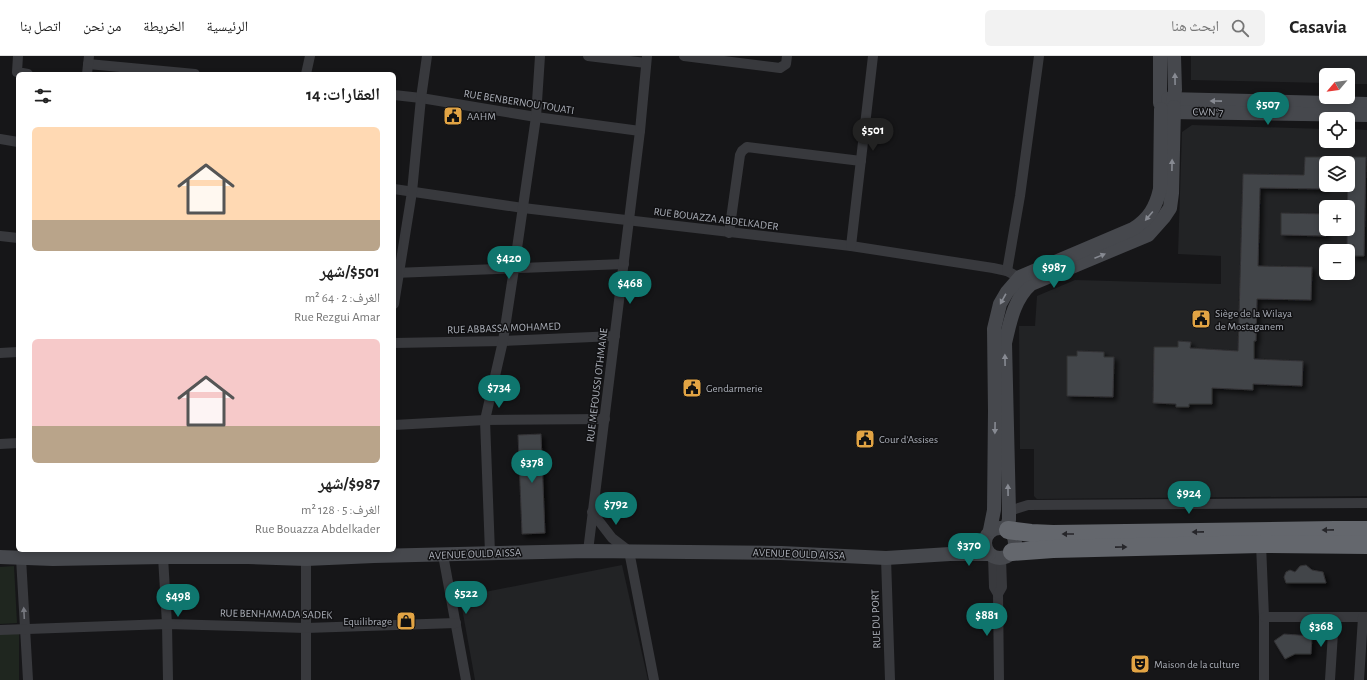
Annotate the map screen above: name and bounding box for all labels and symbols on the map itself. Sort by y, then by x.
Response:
north arrow [1319,68,1355,104]
one-way arrow [1172,72,1178,85]
street label: RUE BENBERNOU TOUATI [463,88,575,116]
pin: $507 [1244,92,1292,126]
one-way arrow [1210,97,1222,104]
public building icon: AAHM [442,105,464,127]
street label: CWN°7 [1192,106,1224,118]
place label: AAHM [467,111,496,122]
pin: $501 [849,118,897,152]
one-way arrow [1169,159,1176,171]
street label: RUE BOUAZZA ABDELKADER [653,206,779,232]
one-way arrow [1144,210,1153,221]
pin: $420 [485,246,533,280]
one-way arrow [1095,252,1107,258]
pin: $987 [1030,255,1078,289]
pin: $468 [606,271,654,305]
one-way arrow [999,293,1006,305]
public building icon: Siège de la Wilaya de Mostaganem [1190,308,1212,330]
place label: Siège de la Wilaya de Mostaganem [1215,308,1292,332]
street label: RUE ABBASSA MOHAMED [447,321,561,335]
street label: RUE MEFOUSSI OTHMANE [585,327,610,443]
one-way arrow [1002,353,1008,366]
pin: $734 [475,375,523,409]
public building icon: Gendarmerie [681,377,703,399]
place label: Gendarmerie [706,383,763,394]
one-way arrow [992,422,998,435]
public building icon: Cour d'Assises [854,428,876,450]
place label: Cour d'Assises [879,434,938,445]
pin: $378 [508,450,556,484]
pin: $924 [1165,481,1213,515]
one-way arrow [1004,484,1011,496]
pin: $792 [592,492,640,526]
one-way arrow [1321,527,1334,533]
one-way arrow [1191,529,1204,535]
one-way arrow [1061,531,1074,537]
pin: $370 [945,533,993,567]
one-way arrow [1115,544,1128,550]
street label: AVENUE OULD AISSA [429,547,522,561]
street label: AVENUE OULD AISSA [753,547,846,561]
pin: $522 [442,581,490,615]
pin: $498 [154,584,202,618]
street label: RUE DU PORT [869,588,883,649]
pin: $881 [963,603,1011,637]
one-way arrow [21,606,27,619]
street label: RUE BENHAMADA SADEK [220,608,333,620]
shop icon: Equilibrage [395,610,417,632]
pin: $368 [1297,614,1345,648]
place label: Equilibrage [343,616,392,627]
theatre icon: Maison de la culture [1129,653,1151,675]
place label: Maison de la culture [1154,659,1240,670]

